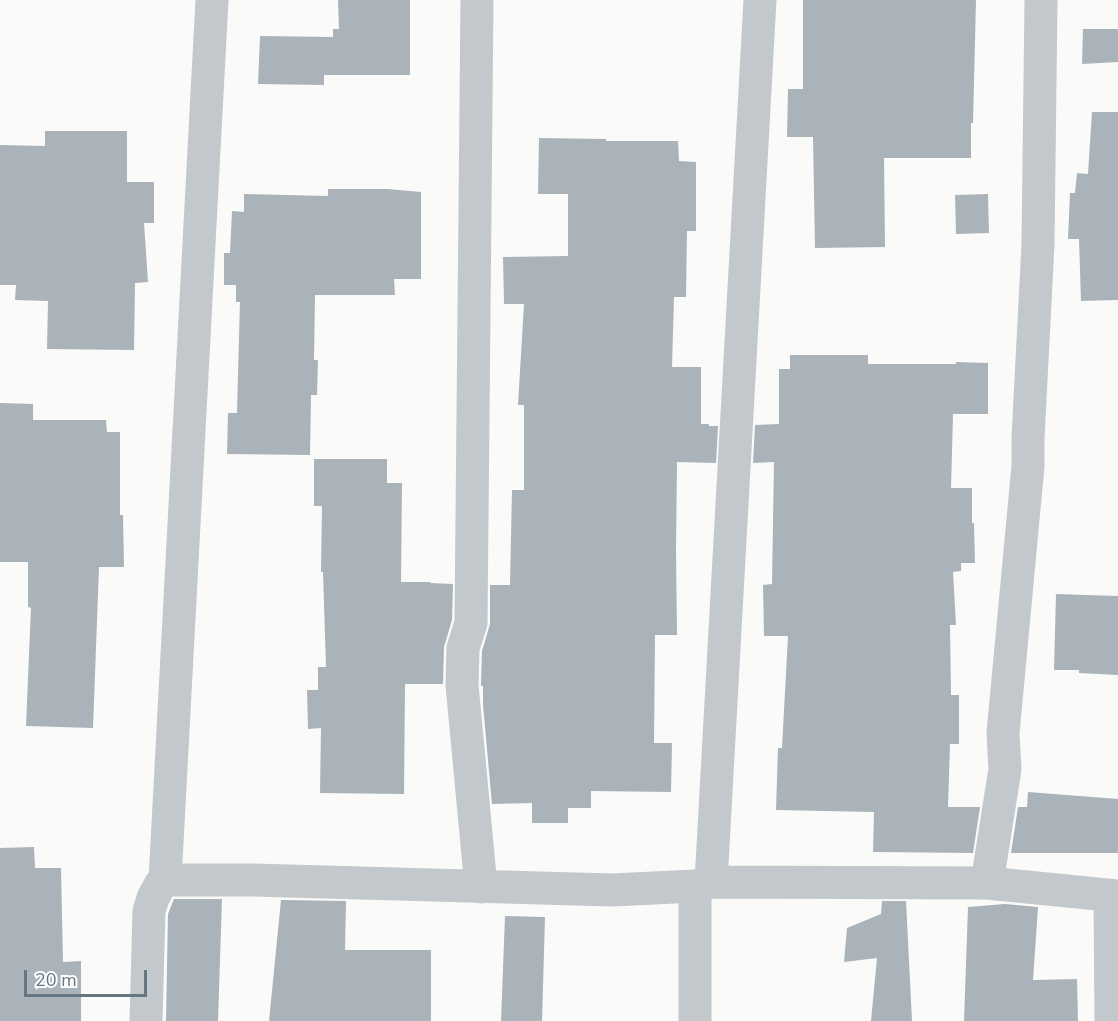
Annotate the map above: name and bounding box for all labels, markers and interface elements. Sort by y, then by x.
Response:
scale bar [27,958,150,996]
text: 20 m [35,968,77,992]

